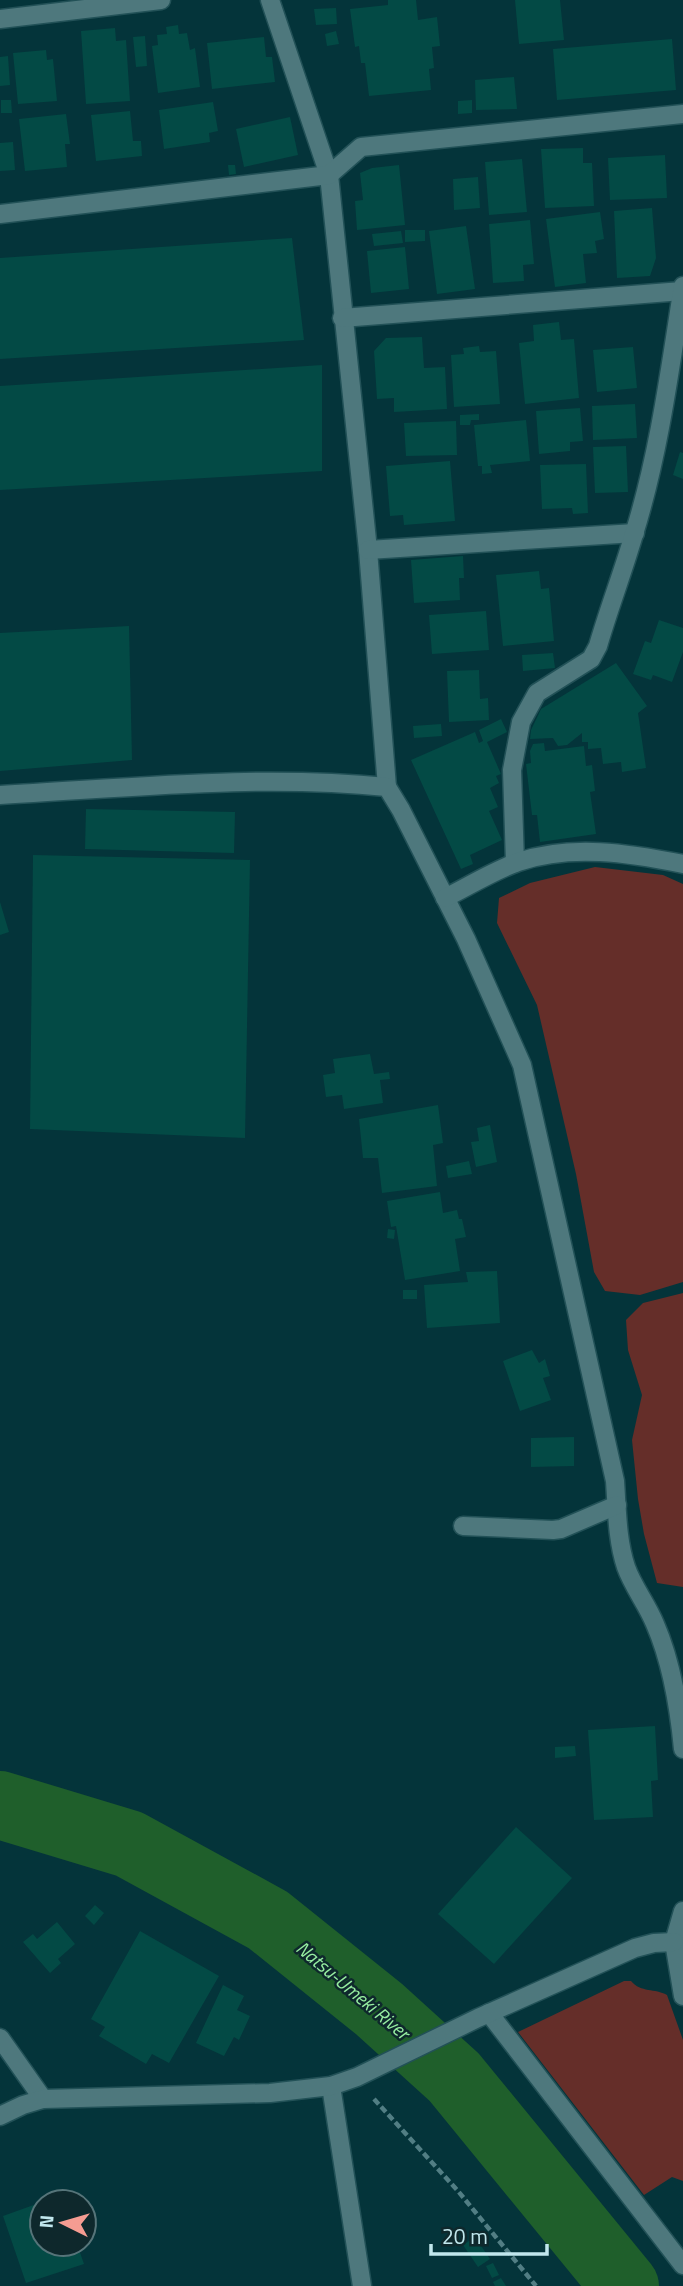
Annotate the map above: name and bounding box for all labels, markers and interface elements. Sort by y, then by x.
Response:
water label: Natsu-Umeki River [290,1933,418,2047]
north arrow [28,2188,98,2258]
scale bar [431,2212,546,2256]
text: N [31,2214,61,2229]
text: 20 m [442,2220,488,2252]

